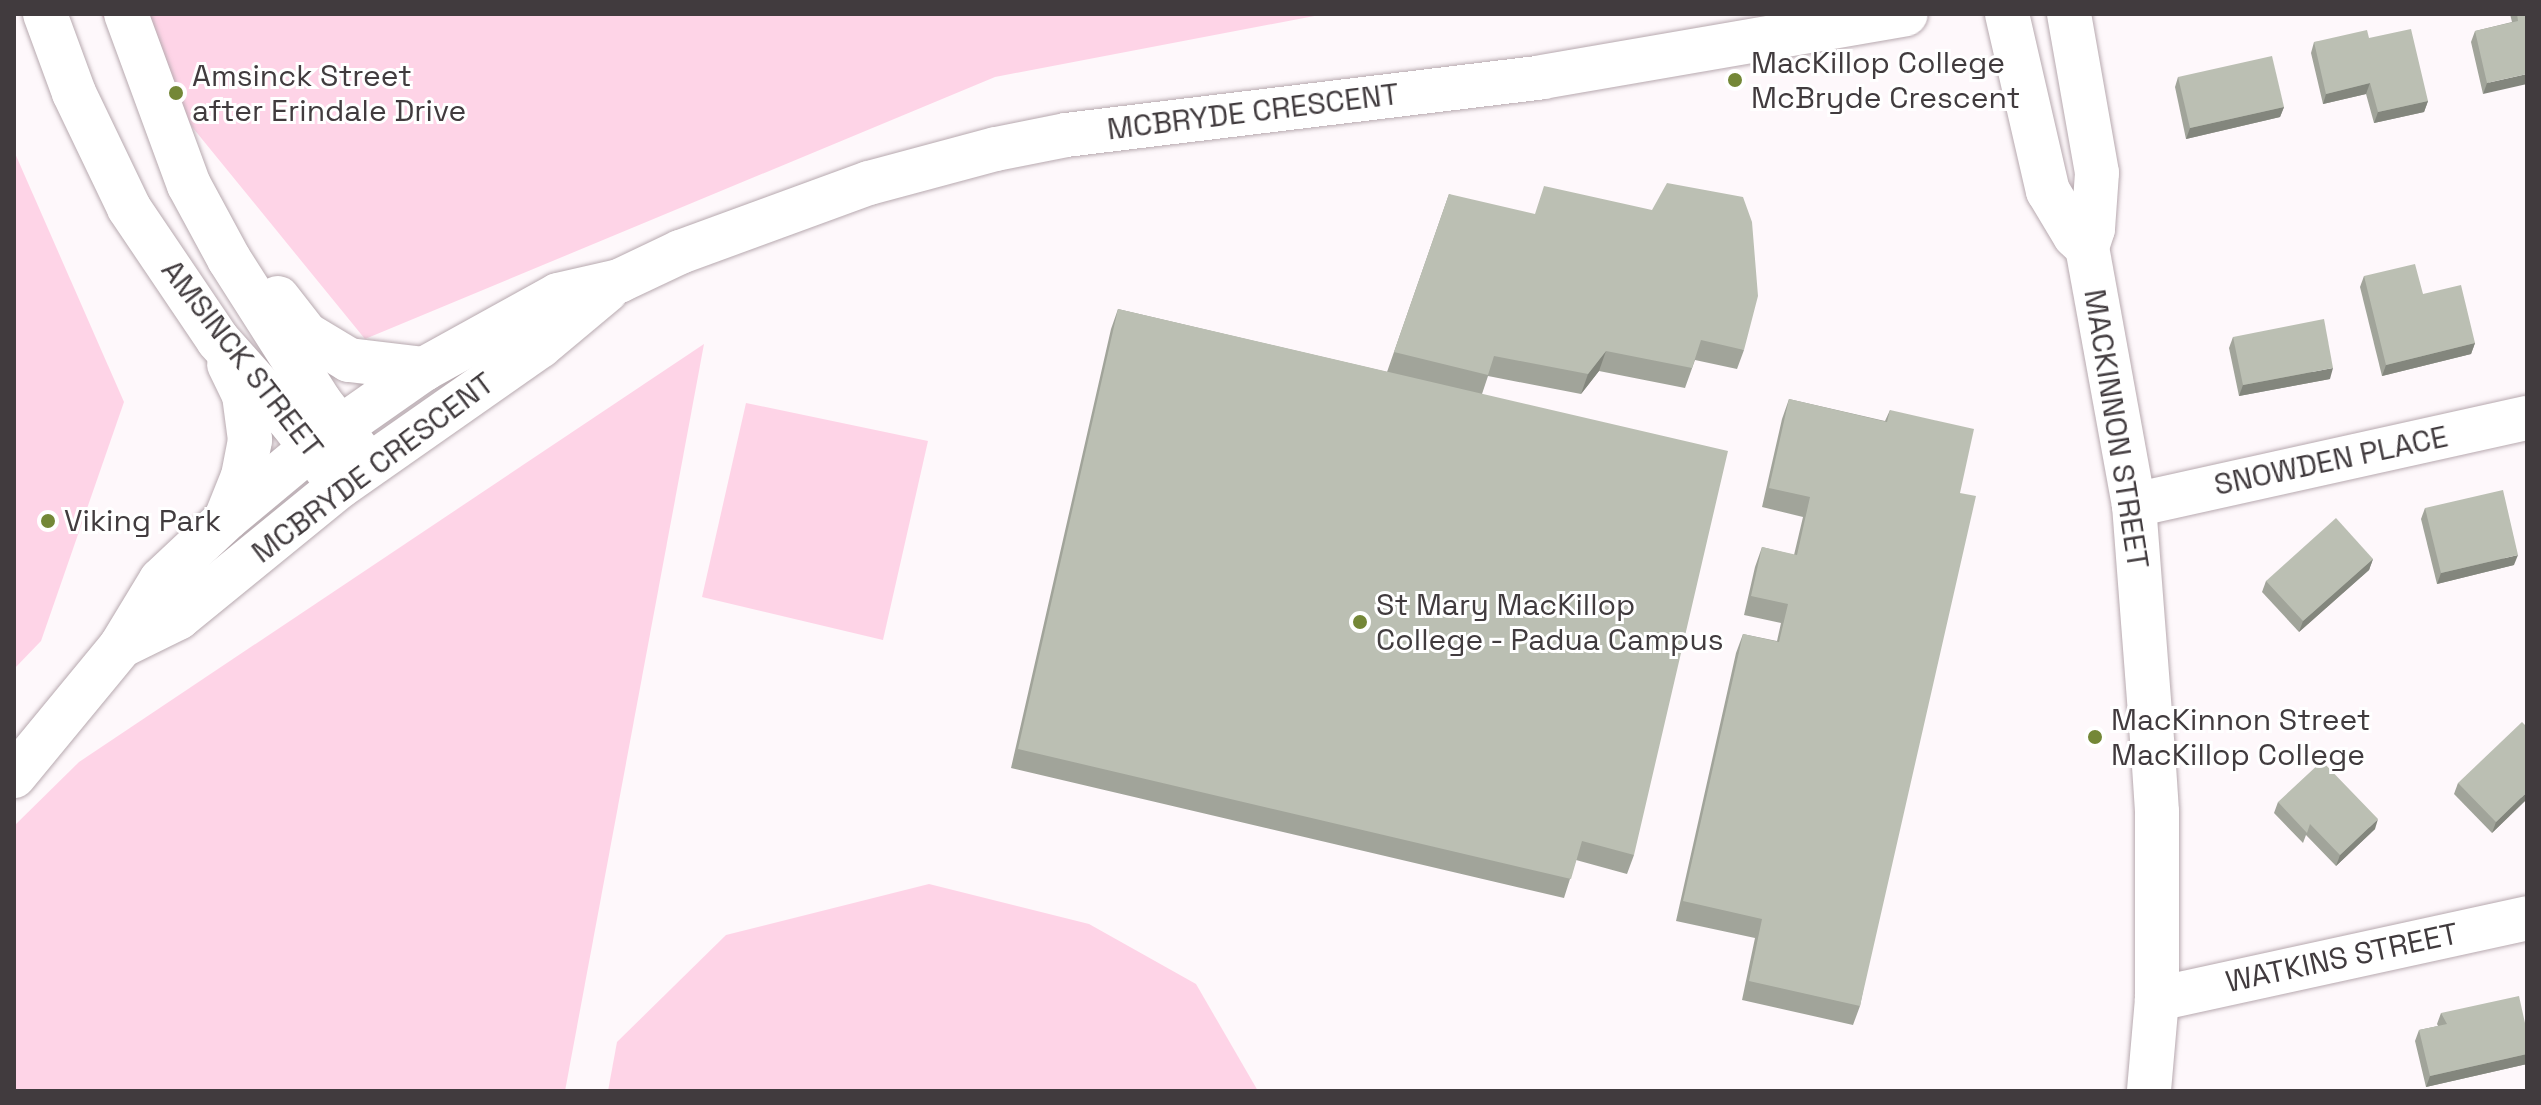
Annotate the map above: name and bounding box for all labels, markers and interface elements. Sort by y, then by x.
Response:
place label: MacKillop College McBryde Crescent [1751,45,2020,116]
place label: Amsinck Street after Erindale Drive [192,58,466,128]
marker: MacKillop College McBryde Crescent [1726,71,1744,89]
street label: MCBRYDE CRESCENT [1105,76,1401,148]
marker: Amsinck Street after Erindale Drive [167,84,185,102]
street label: AMSINCK STREET [154,253,330,465]
street label: MACKINNON STREET [2076,287,2156,571]
street label: MCBRYDE CRESCENT [245,365,501,571]
street label: SNOWDEN PLACE [2211,419,2451,503]
place label: Viking Park [64,503,221,539]
marker: Viking Park [39,512,57,530]
place label: St Mary MacKillop College - Padua Campus [1376,587,1725,658]
marker: St Mary MacKillop College - Padua Campus [1351,613,1369,631]
place label: MacKinnon Street MacKillop College [2111,702,2370,772]
marker: MacKinnon Street MacKillop College [2086,728,2104,746]
street label: WATKINS STREET [2222,916,2462,1000]

